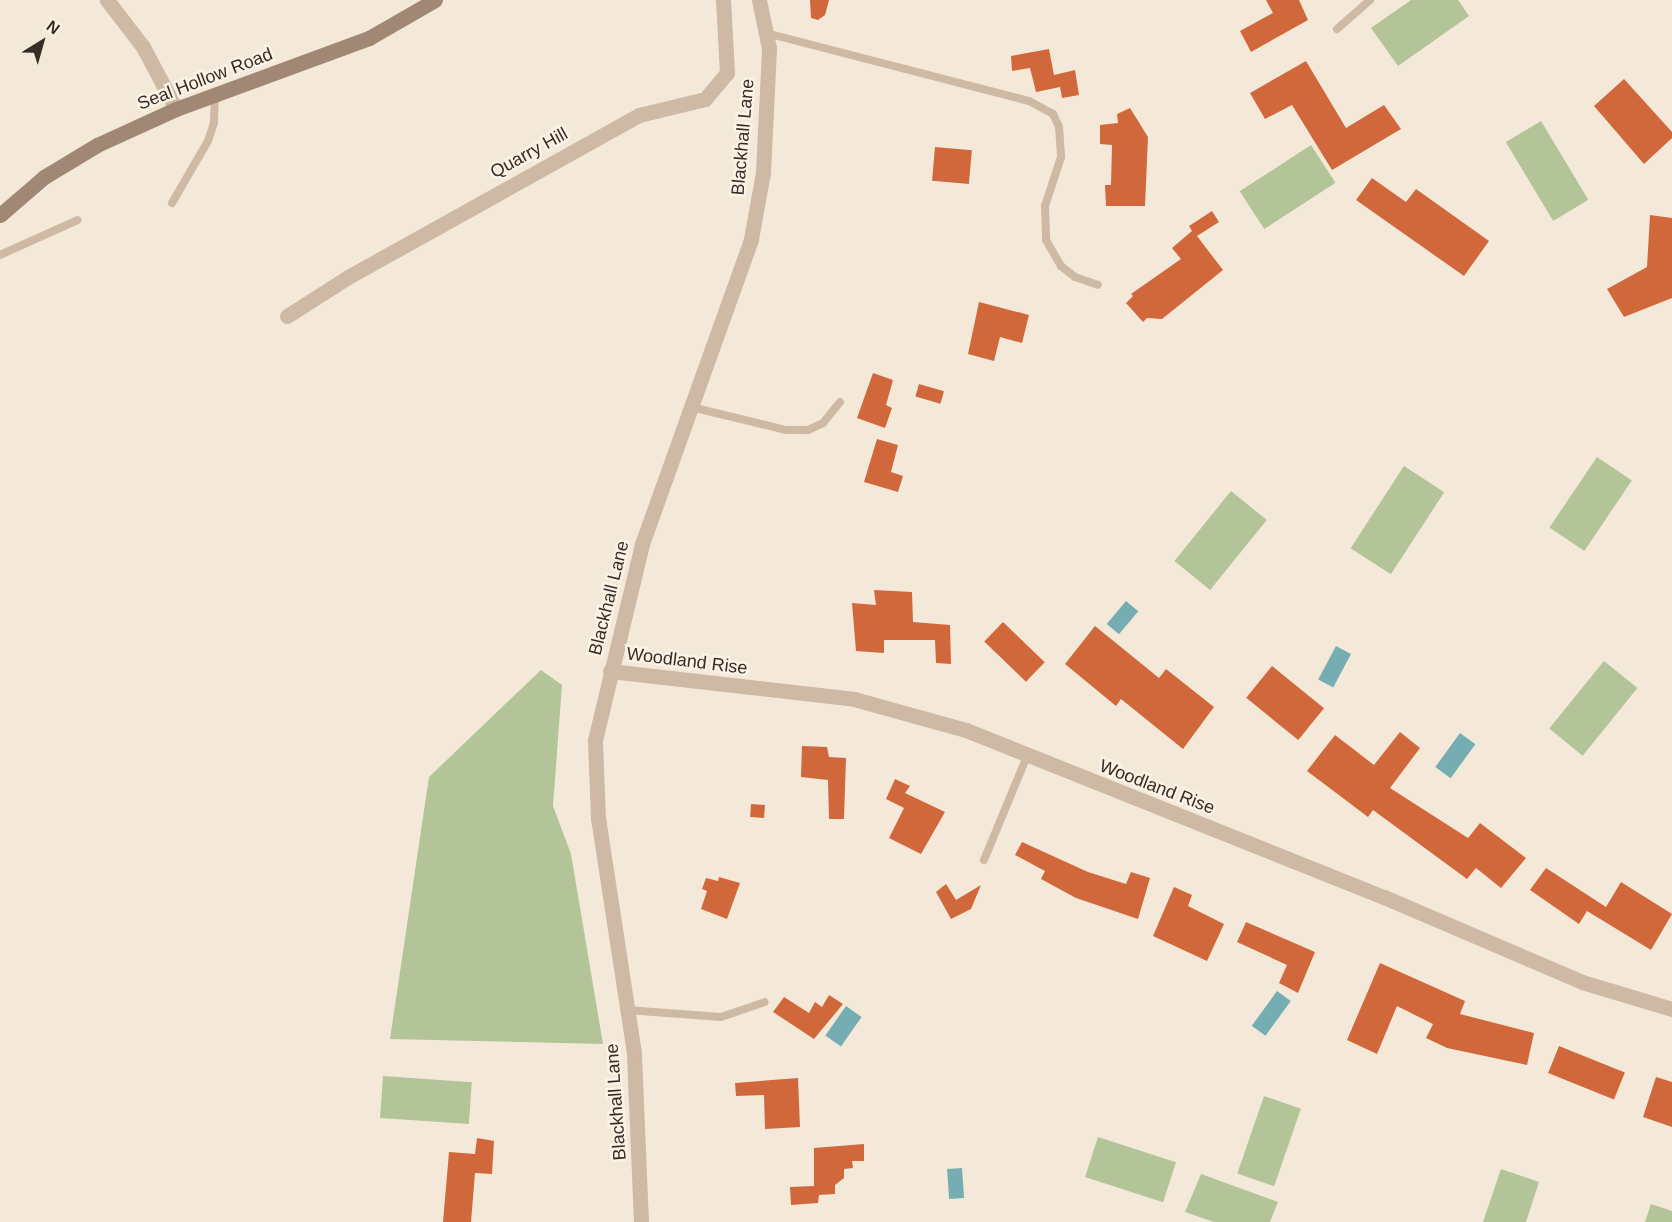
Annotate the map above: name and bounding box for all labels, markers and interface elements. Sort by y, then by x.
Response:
north arrow [12,12,72,72]
text: N [43,17,63,37]
street label: Seal Hollow Road [134,43,276,115]
street label: Blackhall Lane [727,78,759,196]
street label: Quarry Hill [487,123,571,183]
street label: Blackhall Lane [584,539,634,657]
street label: Woodland Rise [625,643,749,679]
street label: Woodland Rise [1096,755,1218,819]
street label: Blackhall Lane [601,1043,631,1161]

